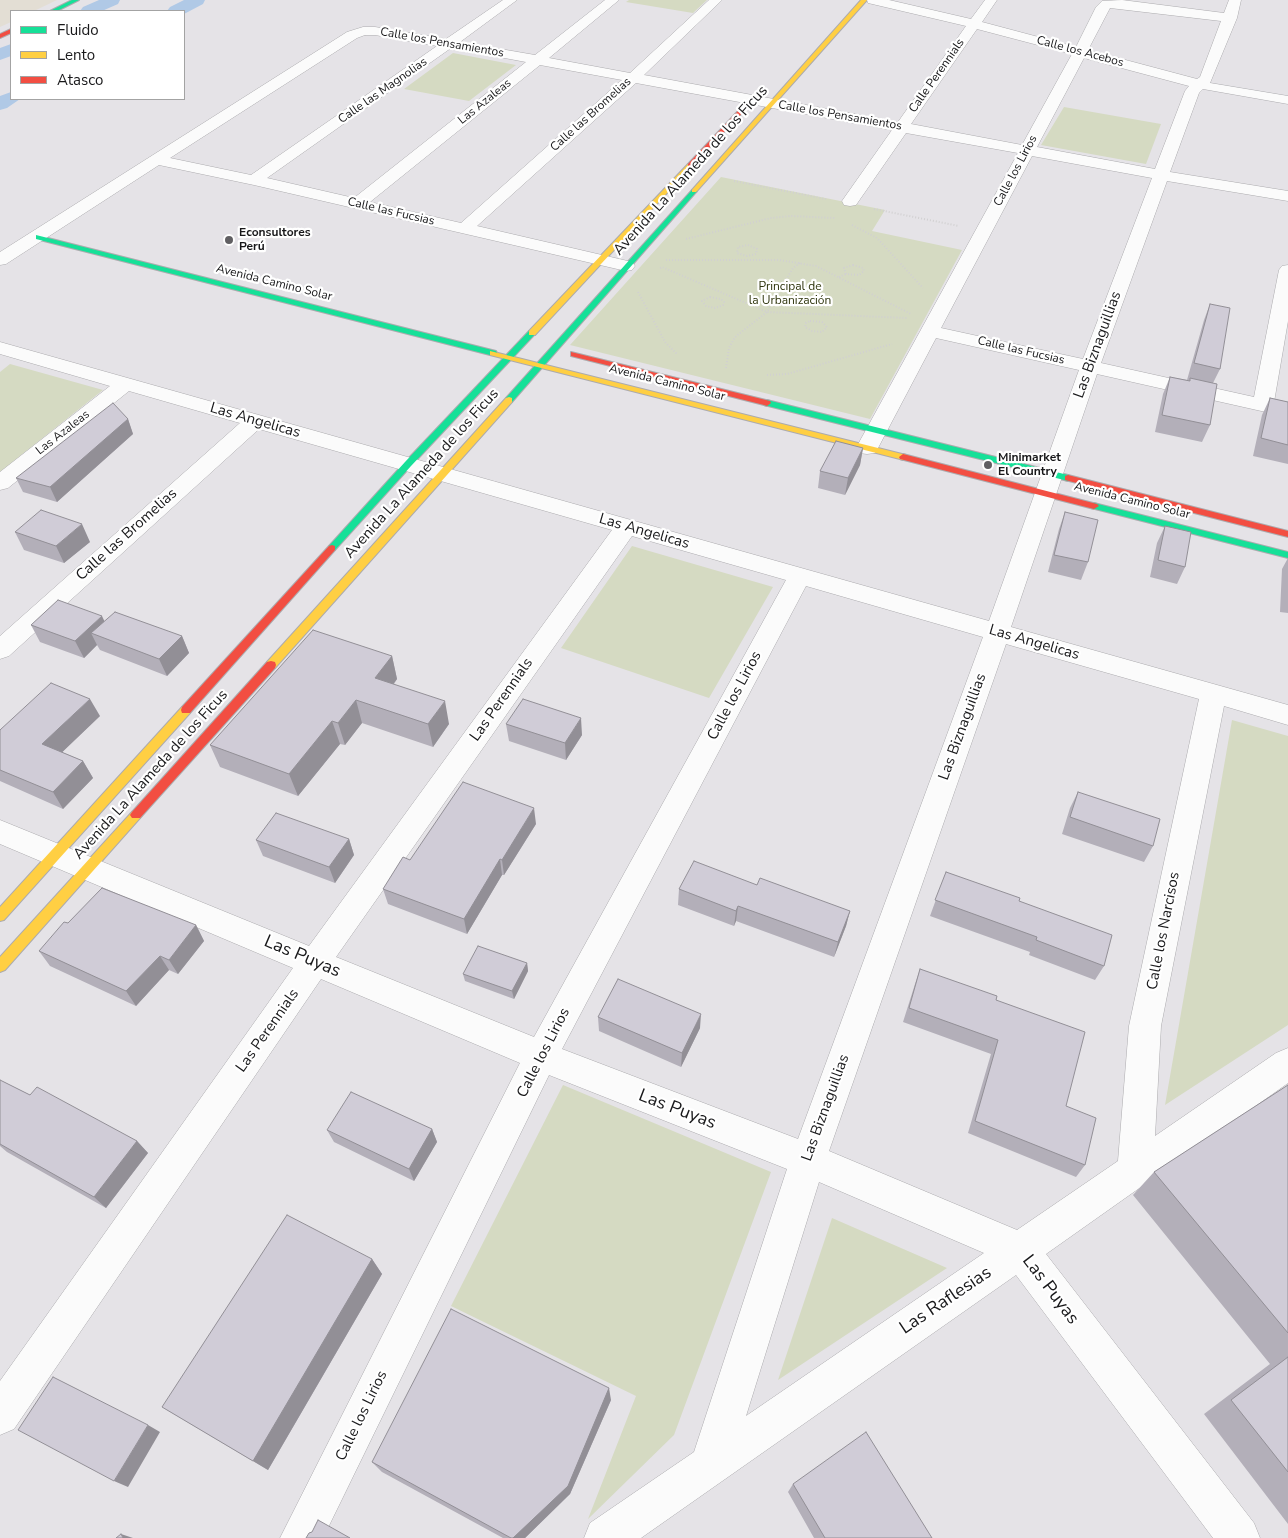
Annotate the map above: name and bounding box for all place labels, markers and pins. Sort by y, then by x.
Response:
place label: Econsultores Perú [239,226,311,254]
marker: Econsultores Perú [223,234,235,246]
place label: Minimarket El Country [998,451,1061,479]
marker: Minimarket El Country [982,459,994,471]

